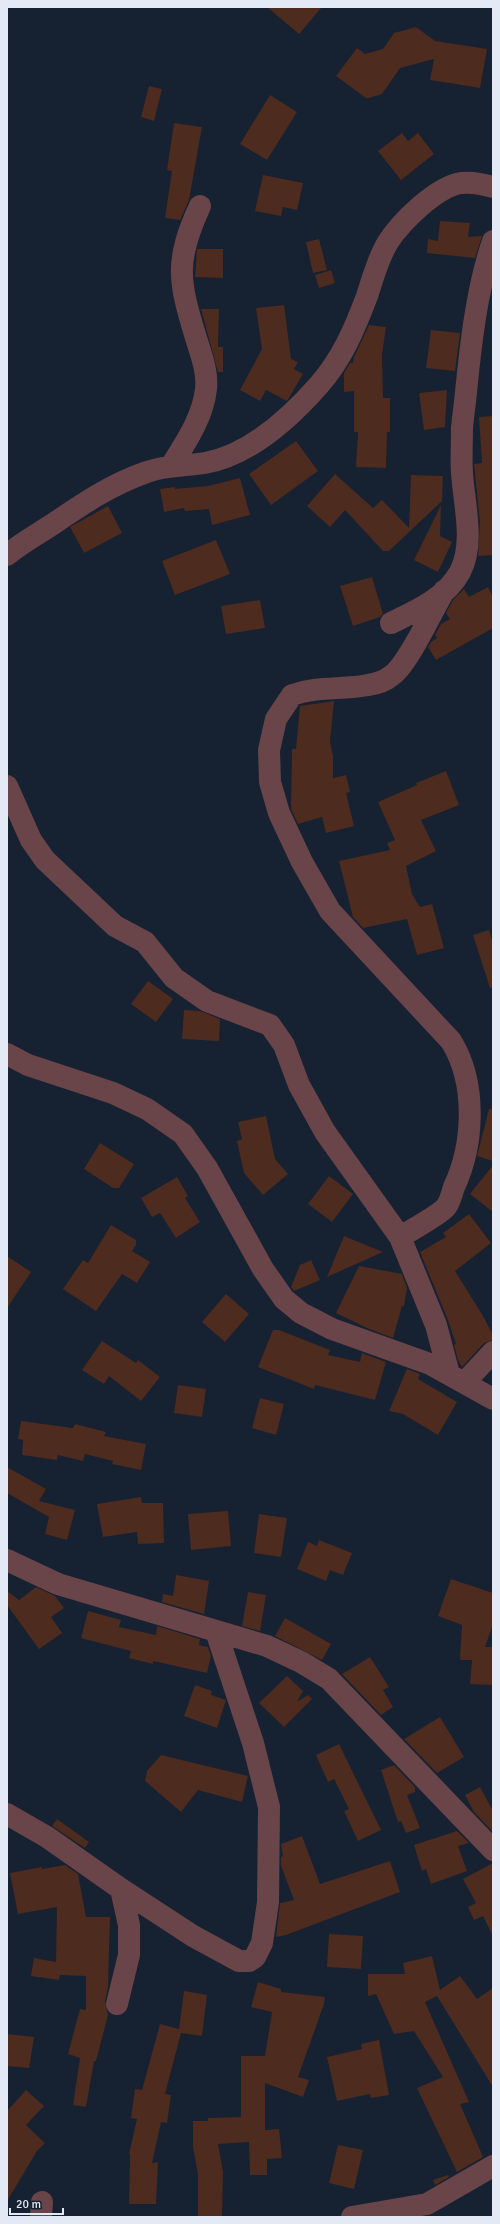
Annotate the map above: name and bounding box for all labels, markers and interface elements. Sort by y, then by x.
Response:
scale bar [10,2190,63,2216]
text: 20 m [16,2197,41,2212]

